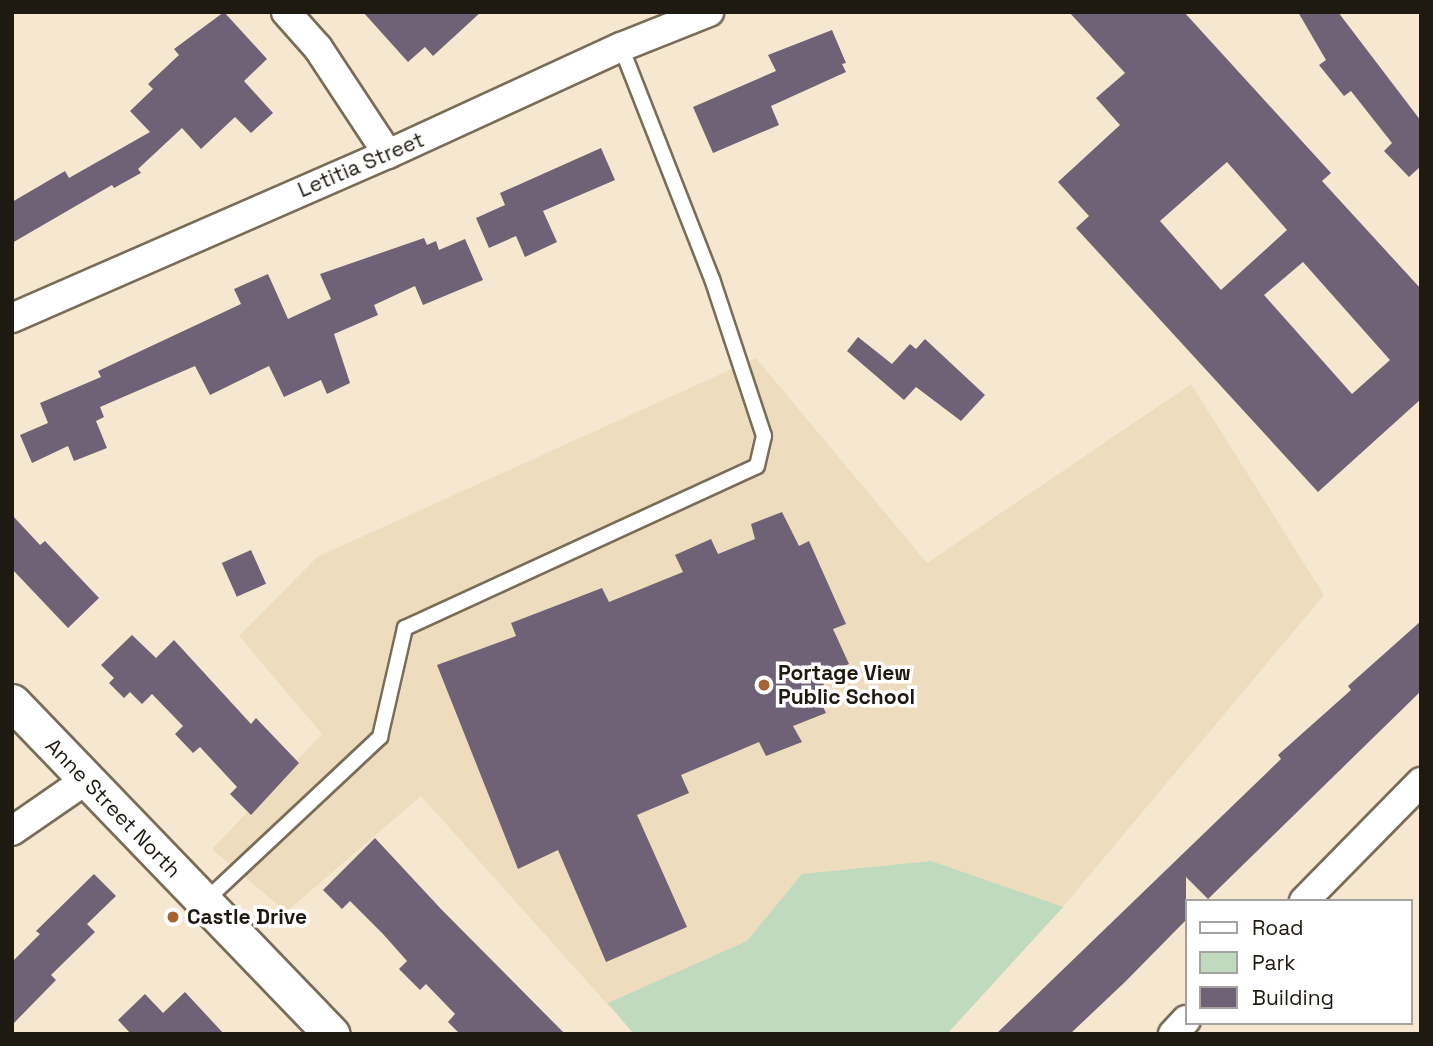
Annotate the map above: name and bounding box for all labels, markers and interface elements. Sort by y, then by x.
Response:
street label: Letitia Street [294,127,428,203]
place label: Portage View Public School [778,660,915,710]
marker: Portage View Public School [756,677,772,693]
street label: Anne Street North [40,733,186,883]
legend [1184,899,1412,1025]
place label: Castle Drive [187,904,307,930]
marker: Castle Drive [165,909,181,925]
text: Road [1252,914,1304,941]
text: Park [1252,949,1296,976]
text: Building [1252,984,1334,1011]

